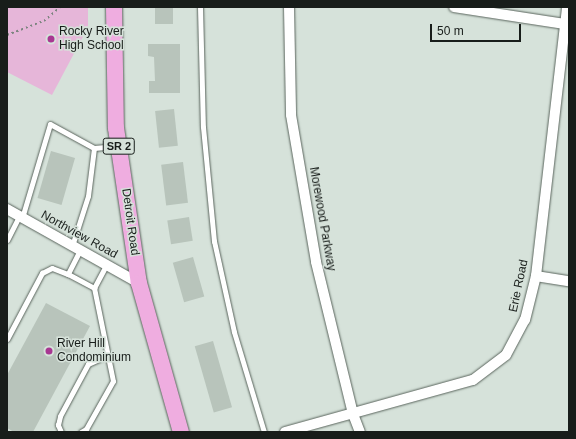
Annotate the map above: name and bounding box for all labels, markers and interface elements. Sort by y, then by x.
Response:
scale bar [432,16,523,42]
text: 50 m [437,24,464,38]
place label: Rocky River High School [59,25,124,53]
marker: Rocky River High School [46,34,56,44]
road number: SR 2 [102,137,136,155]
street label: Morewood Parkway [306,166,338,272]
street label: Detroit Road [118,188,142,256]
street label: Northview Road [38,208,120,262]
street label: Erie Road [506,258,532,314]
place label: River Hill Condominium [57,337,131,365]
marker: River Hill Condominium [44,346,54,356]

